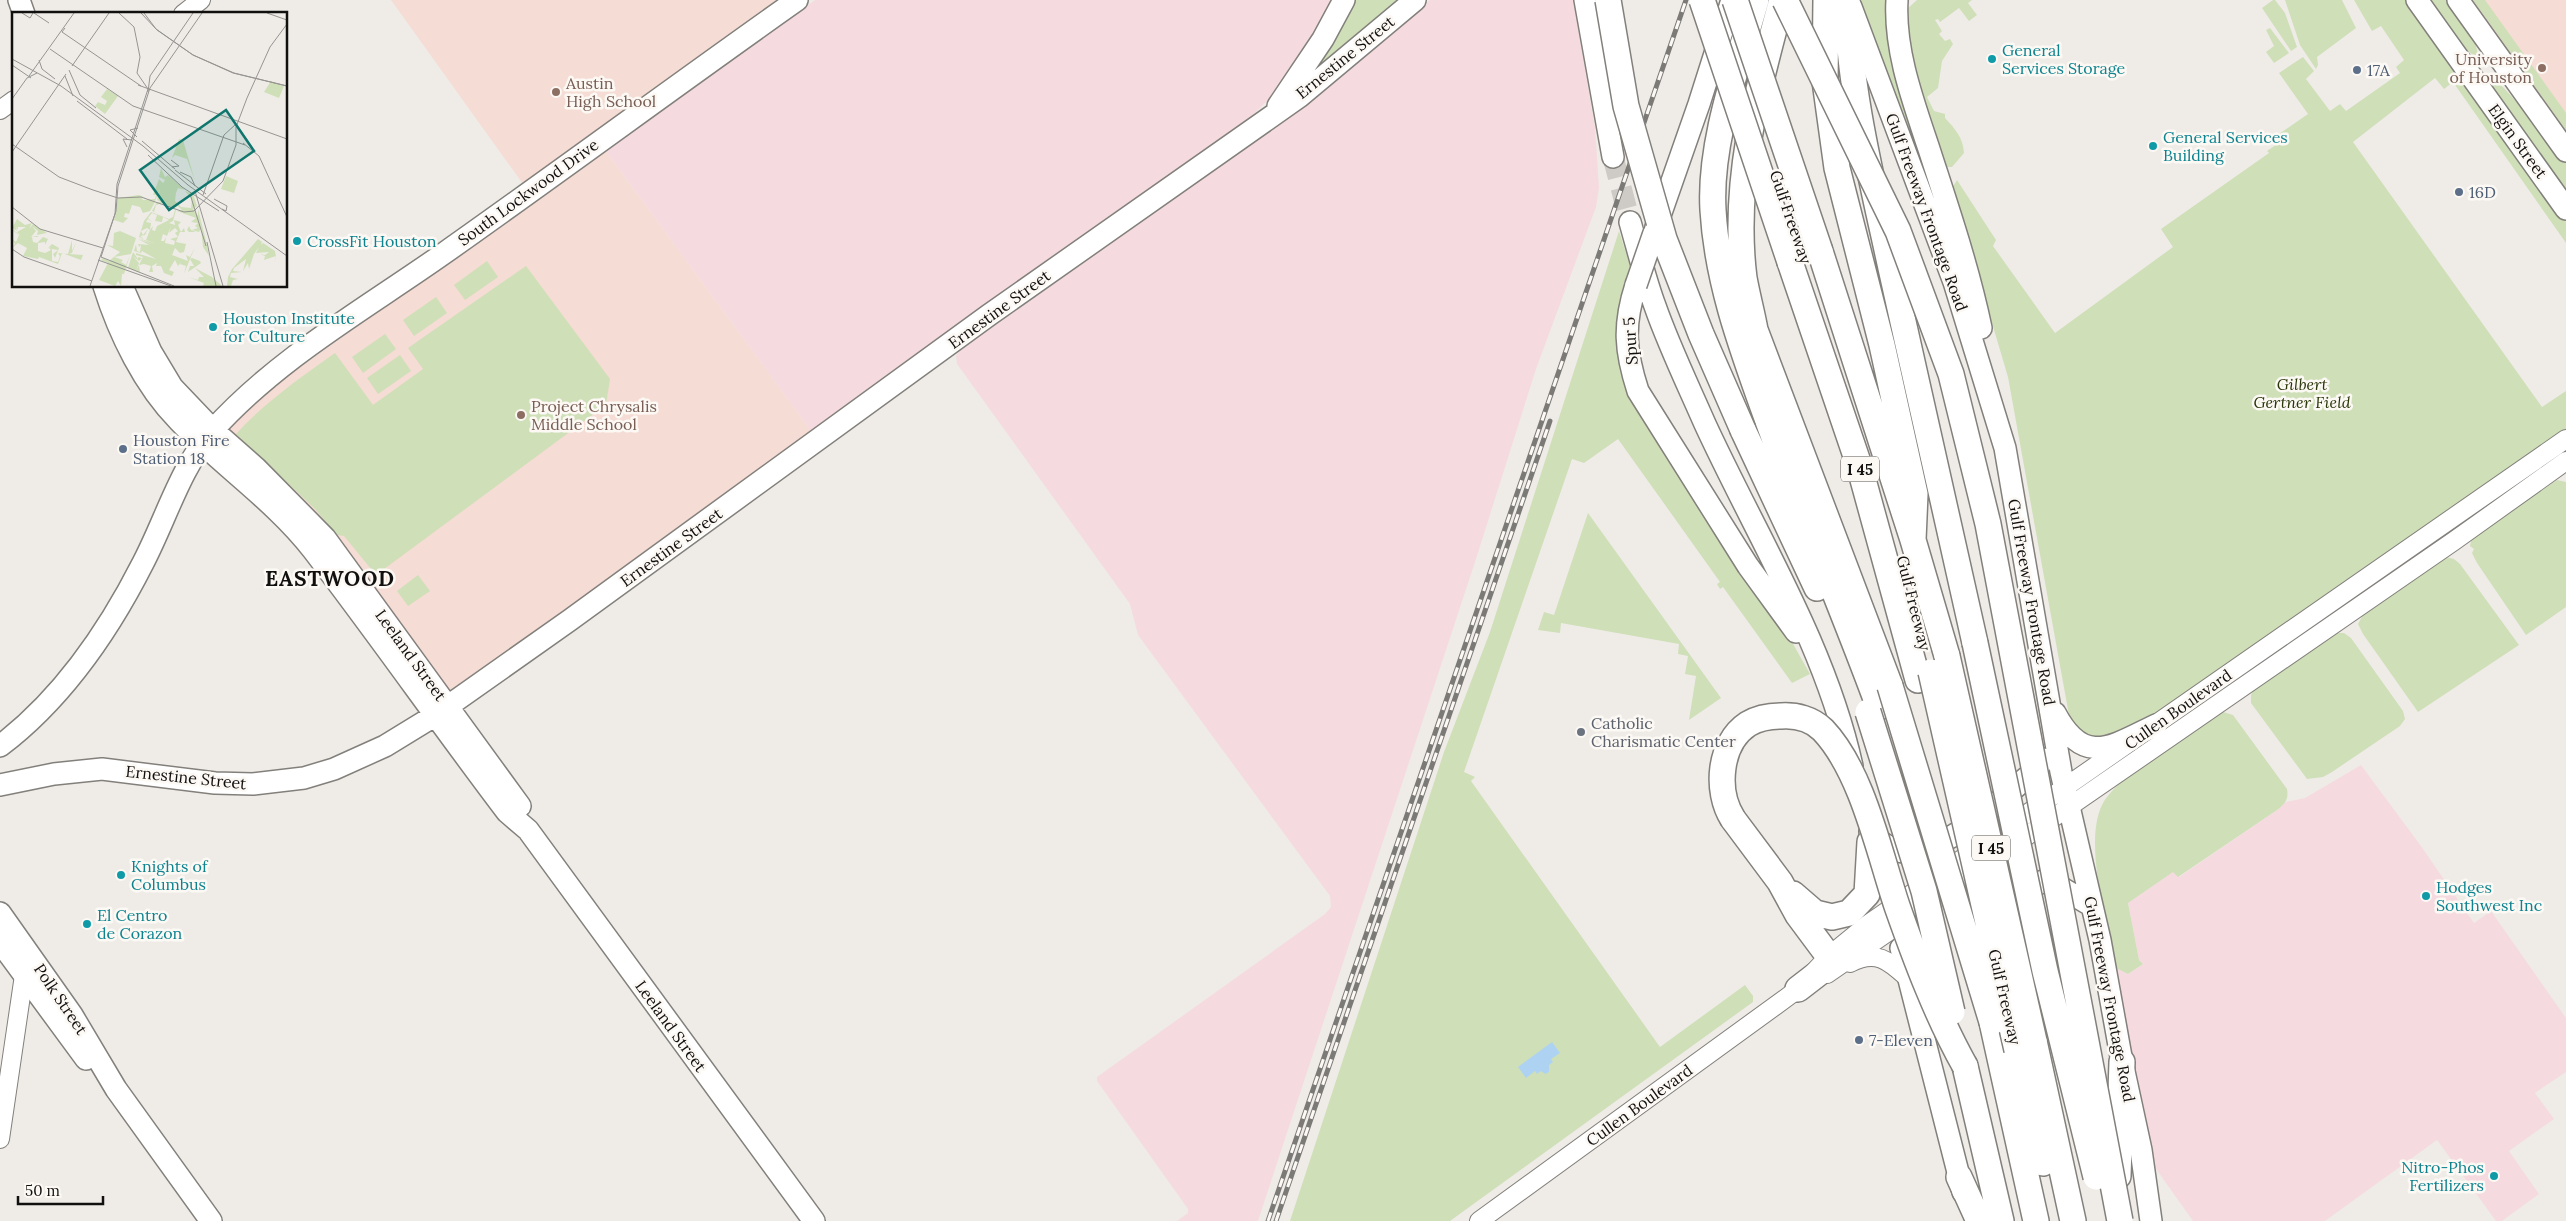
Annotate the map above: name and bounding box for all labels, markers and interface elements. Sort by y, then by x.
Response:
street label: Ernestine Street [1292,11,1399,103]
inset map [12,12,288,288]
place label: General Services Storage [2002,40,2125,78]
place label: University of Houston [2449,49,2533,87]
marker: General Services Storage [1986,53,1998,65]
place label: 17A [2367,60,2391,80]
marker: University of Houston [2536,62,2548,74]
marker: 17A [2351,64,2363,76]
place label: Austin High School [565,73,656,111]
marker: Austin High School [550,86,562,98]
street label: Elgin Street [2484,100,2552,183]
street label: Gulf Freeway Frontage Road [1882,110,1972,314]
place label: General Services Building [2163,127,2288,165]
street label: South Lockwood Drive [454,134,602,250]
marker: General Services Building [2147,140,2159,152]
street label: Gulf Freeway [1766,168,1817,267]
place label: 16D [2469,182,2496,202]
marker: 16D [2453,186,2465,198]
place label: CrossFit Houston [307,231,437,251]
marker: CrossFit Houston [291,235,303,247]
street label: Ernestine Street [944,265,1055,353]
place label: Houston Institute for Culture [223,308,355,346]
street label: Spur 5 [1618,316,1642,366]
marker: Houston Institute for Culture [207,321,219,333]
park label: Gilbert Gertner Field [2253,374,2351,412]
place label: Project Chrysalis Middle School [531,396,657,434]
marker: Project Chrysalis Middle School [515,409,527,421]
place label: Houston Fire Station 18 [133,430,230,468]
marker: Houston Fire Station 18 [117,443,129,455]
road number: I 45 [1841,456,1879,482]
street label: Gulf Freeway Frontage Road [2004,497,2060,707]
street label: Ernestine Street [616,503,727,591]
street label: Gulf Freeway [1892,553,1936,653]
district label: EASTWOOD [265,565,395,592]
street label: Leeland Street [371,605,451,705]
street label: Cullen Boulevard [2120,664,2236,753]
place label: Catholic Charismatic Center [1591,713,1736,751]
marker: Catholic Charismatic Center [1575,726,1587,738]
street label: Ernestine Street [125,761,248,793]
road number: I 45 [1972,836,2010,860]
place label: Knights of Columbus [131,856,209,894]
marker: Knights of Columbus [115,869,127,881]
place label: Hodges Southwest Inc [2436,877,2542,915]
marker: Hodges Southwest Inc [2420,890,2432,902]
street label: Gulf Freeway Frontage Road [2080,894,2140,1104]
place label: El Centro de Corazon [97,905,182,943]
marker: El Centro de Corazon [81,918,93,930]
street label: Gulf Freeway [1984,947,2026,1047]
street label: Polk Street [30,960,92,1039]
street label: Leeland Street [631,976,711,1076]
place label: 7-Eleven [1869,1030,1933,1050]
marker: 7-Eleven [1853,1034,1865,1046]
street label: Cullen Boulevard [1582,1060,1696,1150]
place label: Nitro-Phos Fertilizers [2401,1157,2484,1195]
marker: Nitro-Phos Fertilizers [2488,1170,2500,1182]
scale bar [18,1174,102,1206]
text: 50 m [25,1181,60,1200]

